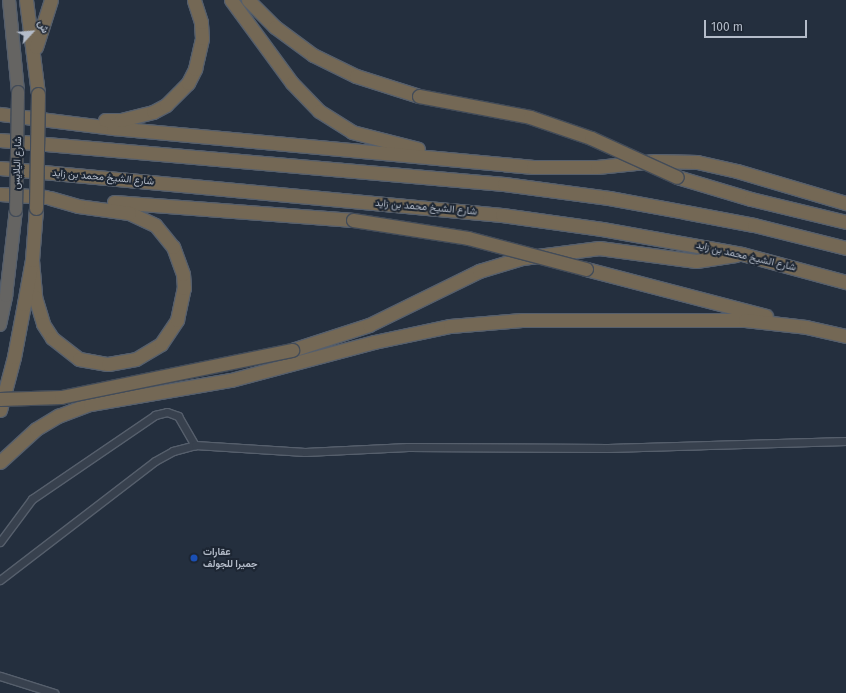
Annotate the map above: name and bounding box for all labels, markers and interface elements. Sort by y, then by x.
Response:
north arrow [12,12,52,52]
scale bar [706,12,809,38]
text: ش [34,18,52,35]
text: 100 m [711,20,743,34]
street label: شارع اليلايس [11,136,25,190]
street label: شارع الشيخ محمد بن زايد [52,168,154,188]
street label: شارع الشيخ محمد بن زايد [375,198,477,218]
street label: شارع الشيخ محمد بن زايد [695,240,797,274]
place label: عقارات جميرا للجولف [203,546,258,570]
marker: عقارات جميرا للجولف [188,552,200,564]

